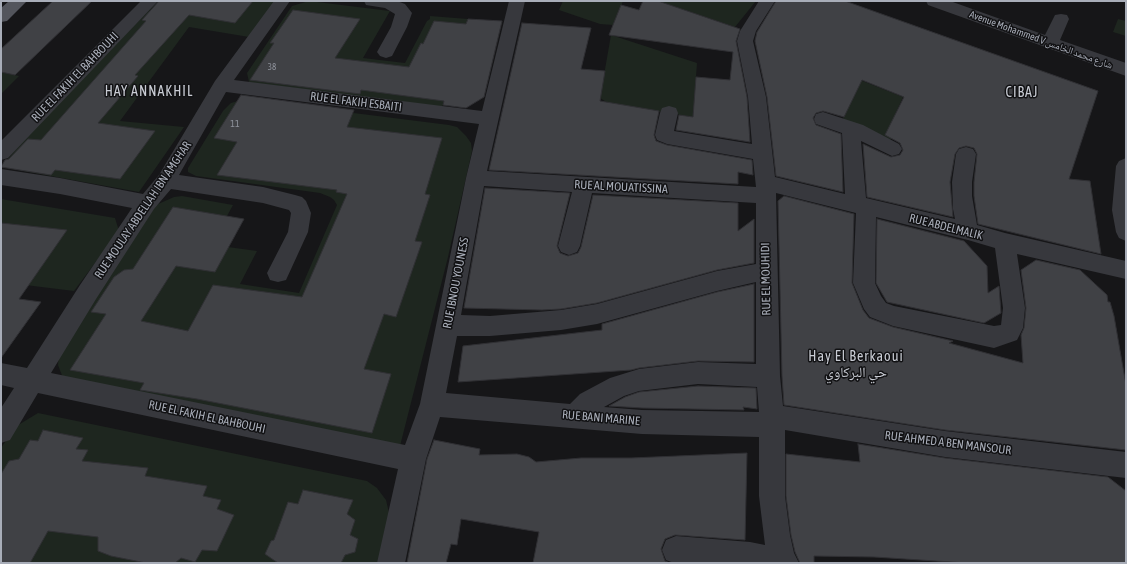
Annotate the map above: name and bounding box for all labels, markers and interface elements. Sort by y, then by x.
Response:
street label: Avenue Mohammed V شارع محمد الخامس [968,8,1114,72]
street label: RUE EL FAKIH EL BAHBOUHI [28,29,122,125]
house number: 38 [268,62,276,72]
district label: HAY ANNAKHIL [105,84,193,100]
district label: CIBAJ [1006,85,1038,101]
street label: RUE EL FAKIH ESBAITI [309,89,403,115]
house number: 11 [230,118,240,130]
street label: RUE MOULAY ABDELLAH IBN AMGHAR [92,139,194,281]
street label: RUE AL MOUATISSINA [574,177,668,197]
street label: RUE ABDELMALIK [908,211,984,243]
street label: RUE IBNOU YOUNESS [440,236,472,330]
street label: RUE EL MOUHIDI [758,242,774,316]
district label: Hay El Berkaoui حي البركاوي [808,349,904,382]
street label: RUE EL FAKIH EL BAHBOUHI [147,398,267,436]
street label: RUE BANI MARINE [561,407,641,429]
street label: RUE AHMED A BEN MANSOUR [884,428,1012,458]

